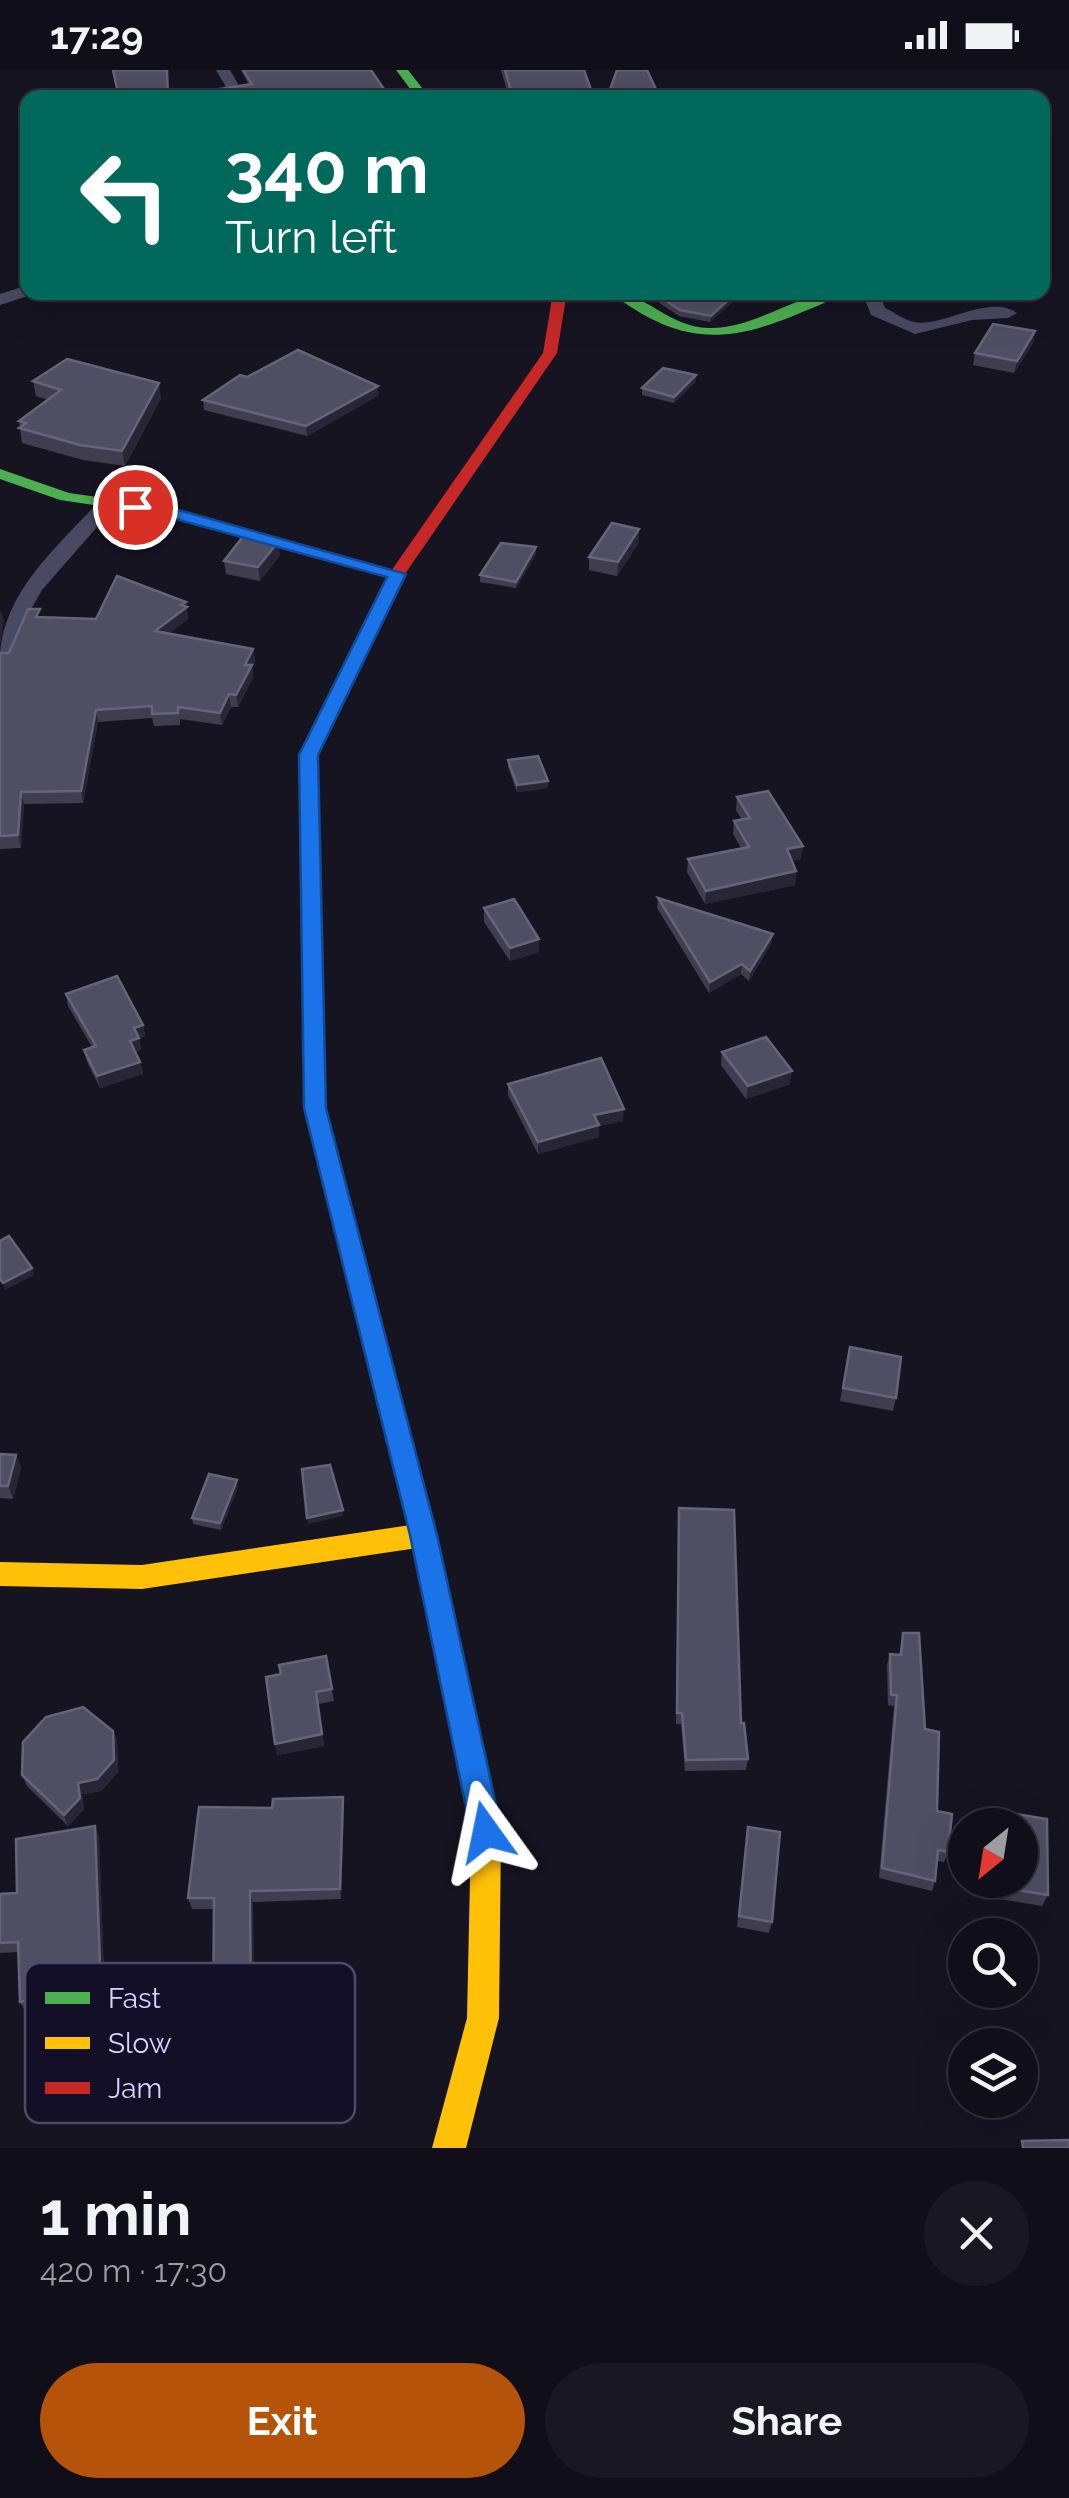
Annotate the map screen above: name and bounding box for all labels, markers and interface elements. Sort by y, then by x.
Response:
text: 17:29 [50,13,143,58]
text: 340 m [225,127,429,209]
icon: left [60,130,190,260]
text: Turn left [225,211,397,264]
pin [93,465,178,550]
icon: arrive [108,480,163,535]
position arrow [434,1780,538,1884]
north arrow [948,1808,1038,1898]
map controls [948,1808,1038,2118]
button: search [948,1918,1038,2008]
legend [25,1963,355,2123]
text: Fast [108,1982,161,2015]
text: Slow [108,2027,172,2060]
button: layers [948,2028,1038,2118]
text: Jam [108,2072,162,2105]
text: 1 min [40,2179,191,2249]
button: close [924,2181,1029,2286]
text: 420 m · 17:30 [40,2252,227,2289]
button: Exit [40,2363,525,2478]
button: Share [545,2363,1029,2478]

